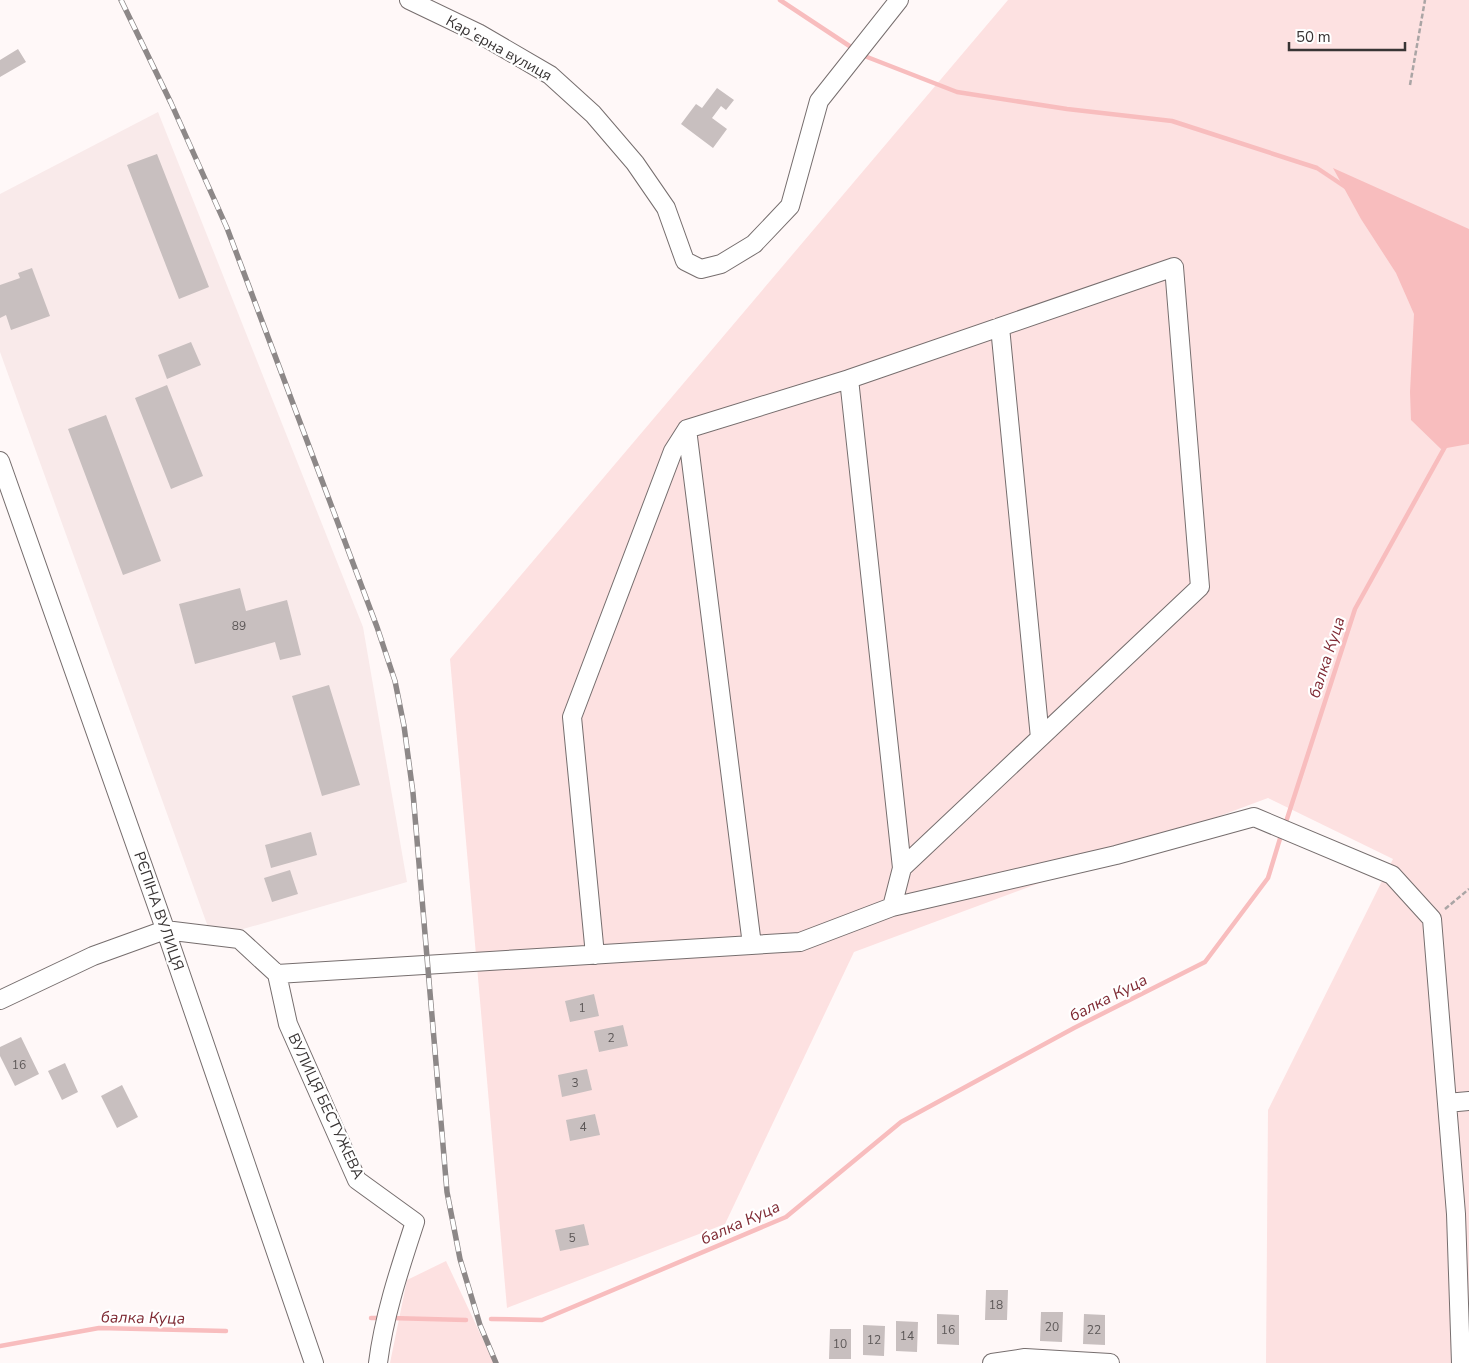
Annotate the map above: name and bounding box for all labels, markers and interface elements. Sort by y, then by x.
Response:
street label: Карʼєрна вулиця [442,11,556,85]
scale bar [1289,20,1405,52]
text: 50 m [1296,27,1331,47]
water label: балка Куца [1303,614,1350,701]
house number: 89 [232,618,246,634]
street label: РЄПІНА ВУЛИЦЯ [129,849,189,973]
water label: балка Куца [1066,969,1151,1027]
house number: 1 [578,1000,586,1016]
street label: ВУЛИЦЯ БЕСТУЖЕВА [283,1030,369,1182]
house number: 2 [607,1030,615,1046]
house number: 16 [12,1057,26,1073]
house number: 3 [571,1075,579,1091]
house number: 4 [579,1119,587,1135]
water label: балка Куца [697,1196,783,1250]
house number: 5 [568,1230,576,1246]
house number: 18 [989,1297,1003,1313]
water label: балка Куца [101,1306,185,1330]
house number: 20 [1045,1319,1059,1335]
house number: 16 [941,1322,955,1338]
house number: 22 [1087,1322,1101,1338]
house number: 14 [900,1328,914,1344]
house number: 12 [867,1332,881,1348]
house number: 10 [833,1336,847,1352]

